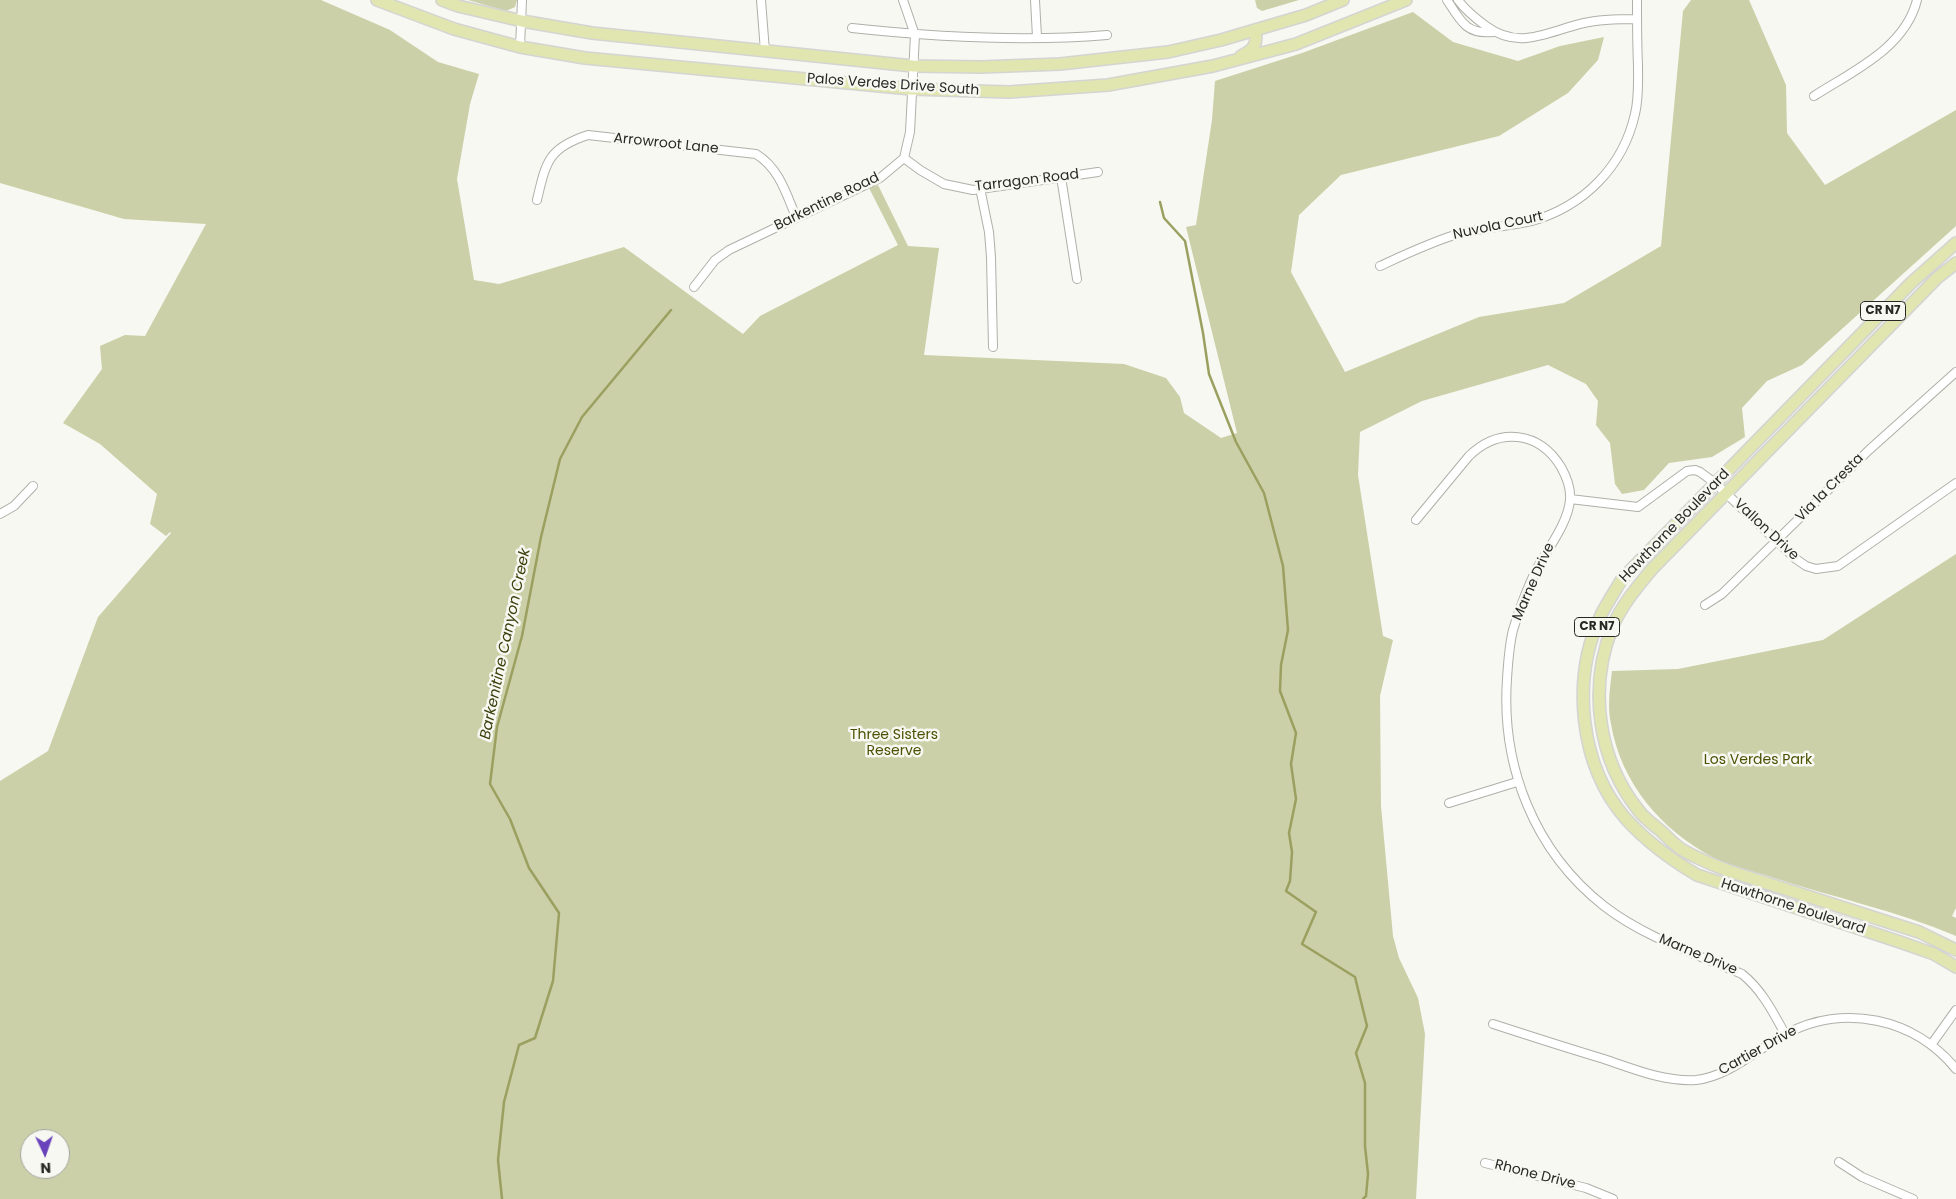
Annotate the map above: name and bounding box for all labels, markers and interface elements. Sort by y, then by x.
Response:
street label: Palos Verdes Drive South [806,71,980,99]
street label: Arrowroot Lane [613,130,719,158]
street label: Tarragon Road [974,166,1080,196]
street label: Barkentine Road [772,169,882,235]
street label: Nuvola Court [1452,208,1544,244]
road number: CR N7 [1860,302,1906,321]
street label: Via la Cresta [1792,450,1868,526]
street label: Hawthorne Boulevard [1617,466,1733,586]
street label: Vallon Drive [1730,496,1802,564]
street label: Marne Drive [1509,541,1559,623]
water label: Barkenitine Canyon Creek [477,547,535,741]
road number: CR N7 [1574,618,1620,636]
park label: Three Sisters Reserve [850,727,938,760]
park label: Los Verdes Park [1704,752,1812,768]
street label: Hawthorne Boulevard [1719,876,1867,938]
street label: Marne Drive [1656,931,1740,979]
street label: Cartier Drive [1716,1023,1800,1079]
north arrow [20,1129,70,1179]
street label: Rhone Drive [1493,1157,1577,1193]
text: N [40,1158,52,1178]

